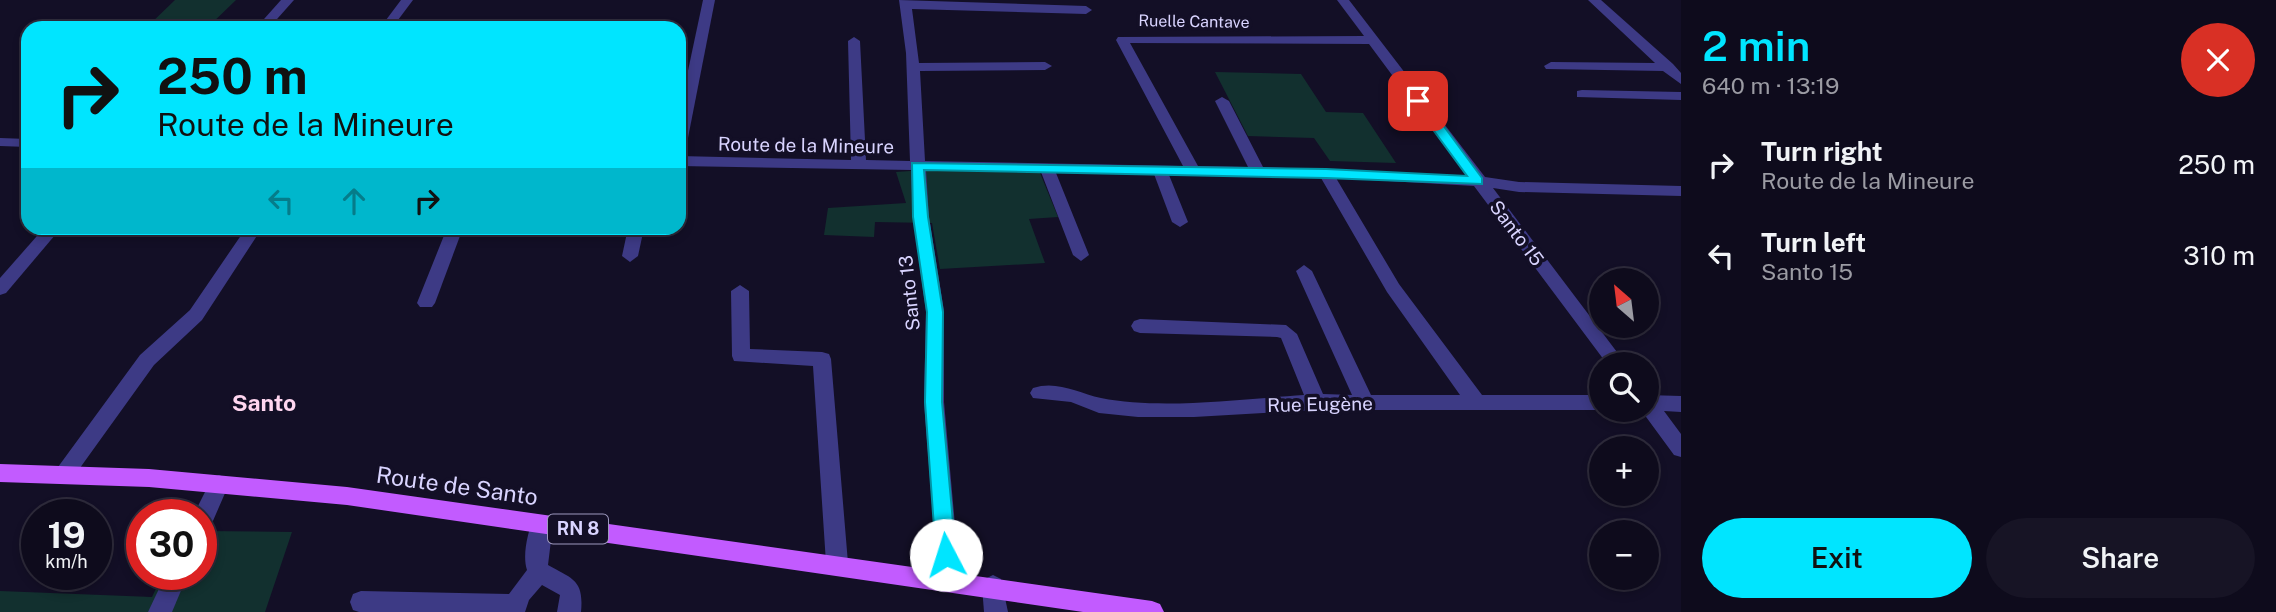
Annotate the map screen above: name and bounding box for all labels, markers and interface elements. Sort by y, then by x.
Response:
street label: Ruelle Cantave [1138,11,1250,32]
text: 2 min [1702,21,1810,70]
button: close [2181,23,2255,97]
text: 250 m [157,47,308,105]
icon: right [42,49,133,140]
pin [1388,71,1448,131]
text: 640 m · 13:19 [1702,72,1839,99]
icon: arrive [1399,82,1437,120]
text: Route de la Mineure [157,106,454,143]
street label: Route de la Mineure [718,132,894,158]
text: Turn right [1761,136,1883,167]
icon: right [1702,146,1740,184]
text: 250 m [2178,149,2255,180]
text: Route de la Mineure [1761,167,1974,194]
icon: left [262,182,300,220]
icon: ahead [335,182,373,220]
icon: right [408,182,446,220]
street label: Santo 15 [1485,196,1549,270]
text: Turn left [1761,227,1866,258]
icon: left [1702,237,1740,275]
text: 310 m [2183,240,2255,271]
street label: Santo 13 [894,254,924,332]
text: Santo 15 [1761,258,1853,285]
north arrow [1589,268,1659,338]
map controls [1589,268,1659,590]
button: search [1589,352,1659,422]
district label: Santo [232,389,296,416]
street label: Rue Eugène [1267,392,1373,416]
button: + [1589,436,1659,506]
street label: Route de Santo [375,461,540,510]
speed limit sign: 30 [126,499,217,590]
road number: RN 8 [548,514,608,544]
text: 19 [47,515,86,556]
position arrow [909,518,983,592]
button: Exit [1702,518,1972,598]
button: Share [1986,518,2255,598]
button: − [1589,520,1659,590]
text: km/h [45,551,88,572]

